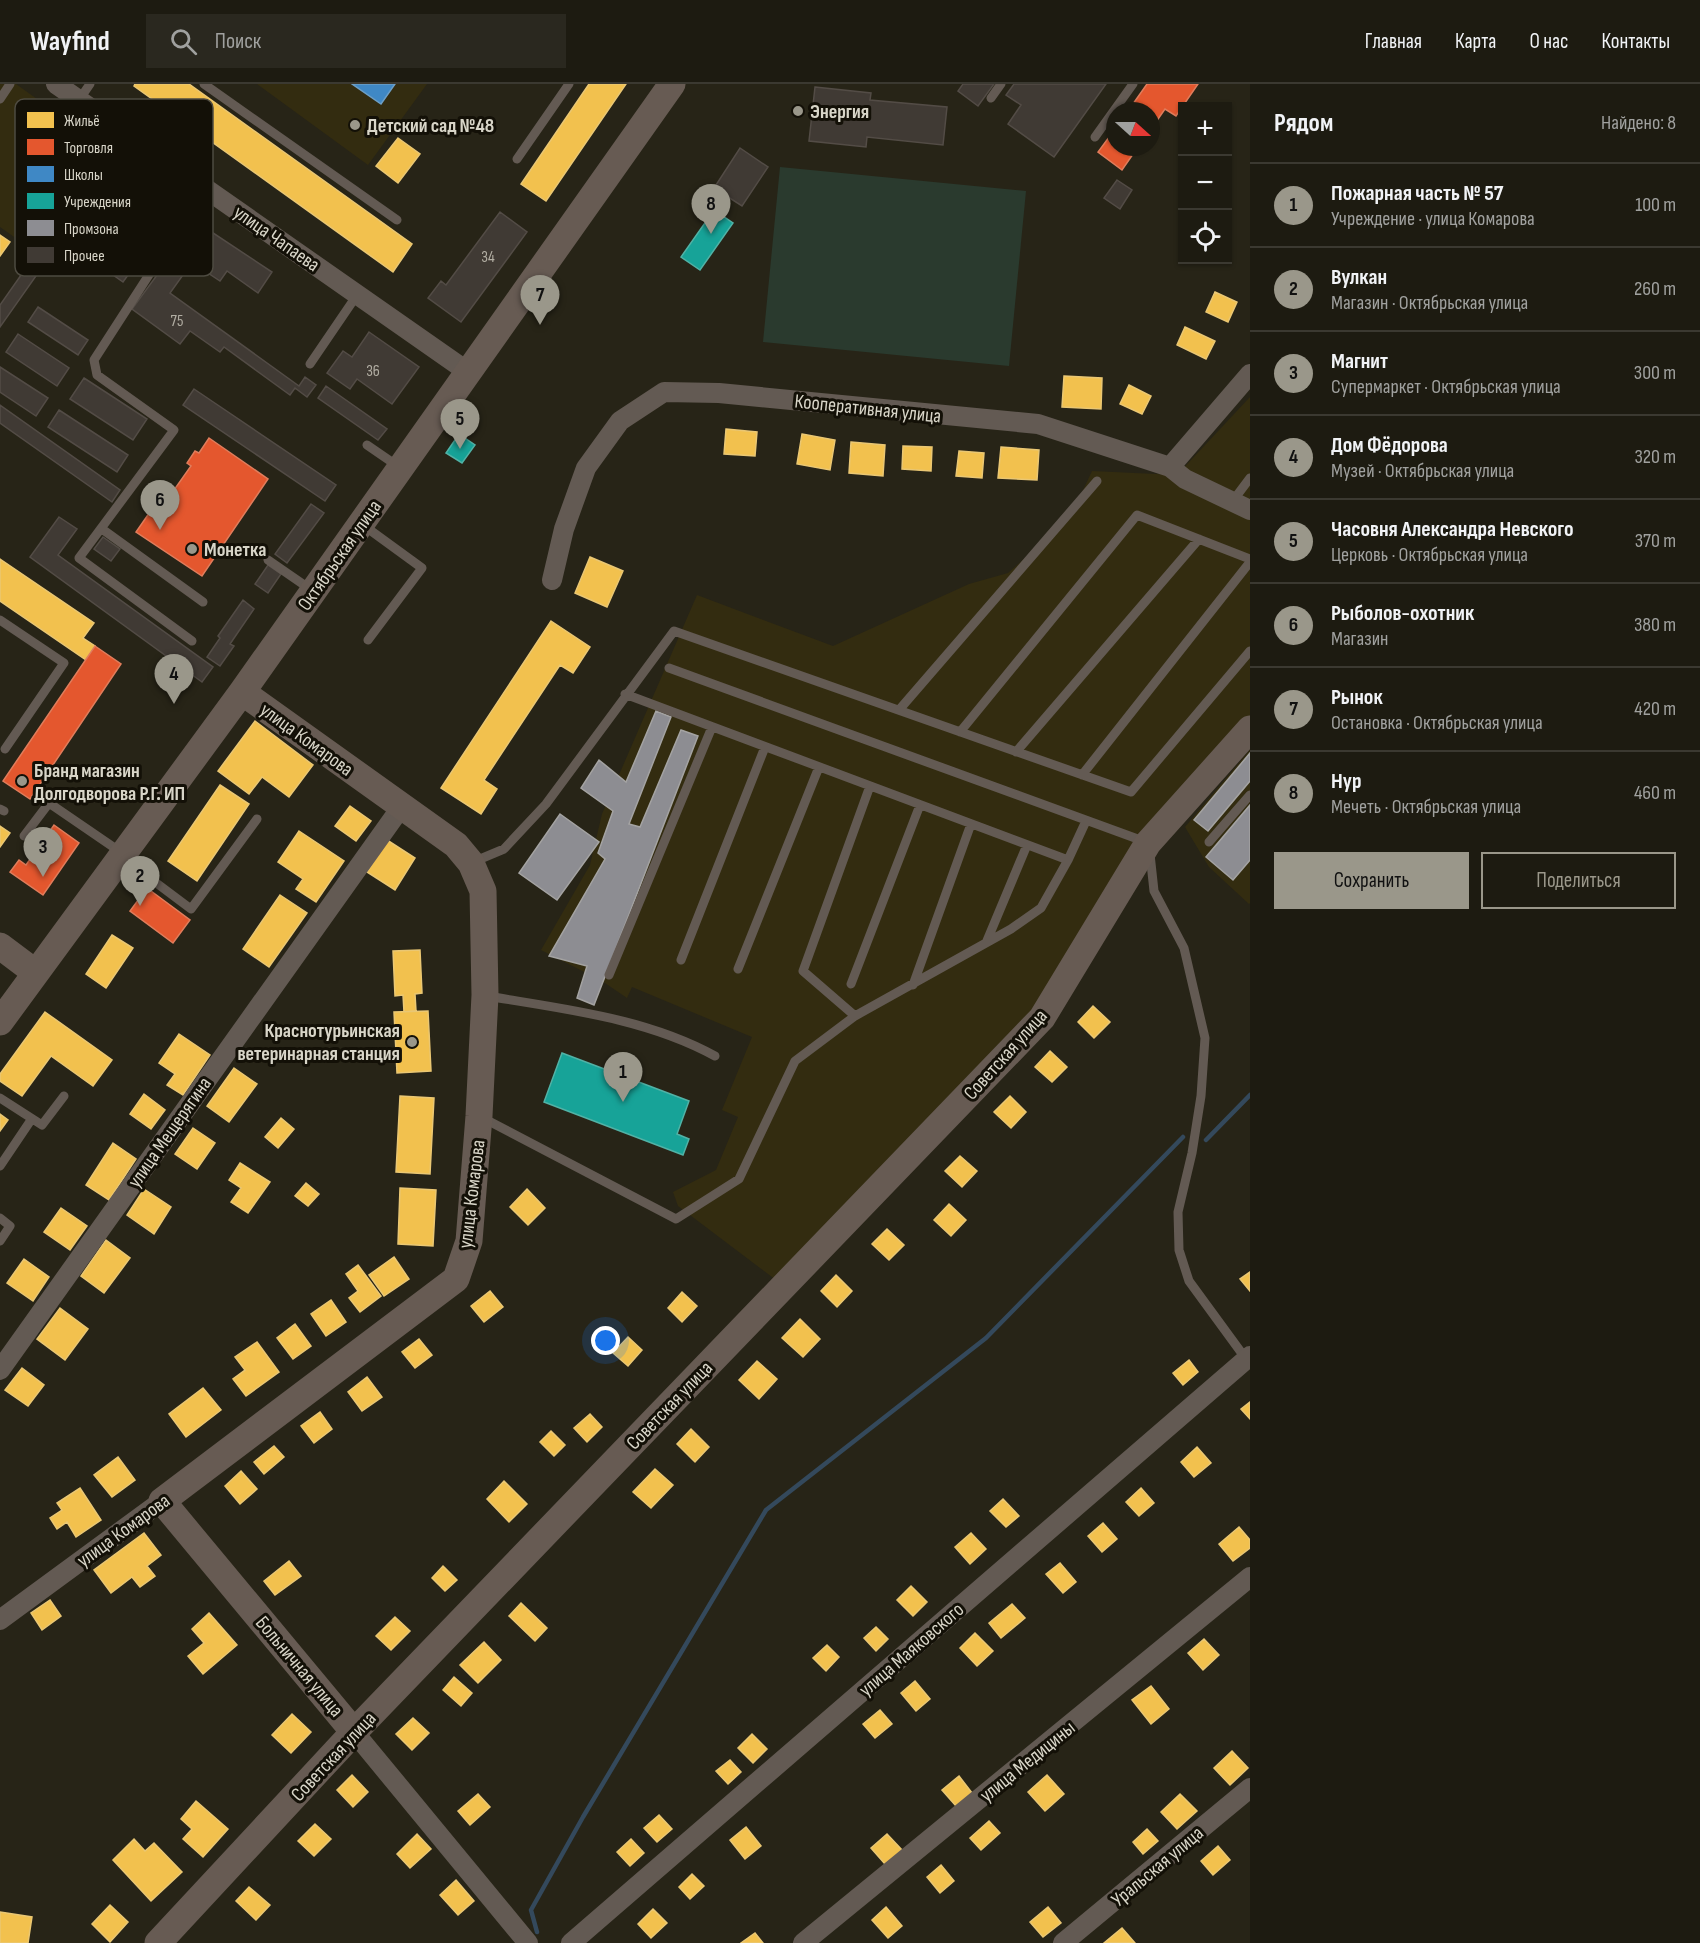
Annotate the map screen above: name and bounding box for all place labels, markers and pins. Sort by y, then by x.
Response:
place label: Энергия [810,100,869,124]
marker: Энергия [791,104,805,118]
place label: Детский сад №48 [367,114,494,138]
marker: Детский сад №48 [348,118,362,132]
pin: 8 [692,184,730,234]
pin: 7 [520,276,560,325]
pin: 5 [440,400,480,449]
pin: 6 [140,480,180,530]
place label: Монетка [204,538,266,562]
marker: Монетка [185,542,199,556]
pin: 4 [154,654,194,704]
place label: Бранд магазин Долгодворова Р.Г. ИП [34,759,185,806]
marker: Бранд магазин Долгодворова Р.Г. ИП [15,774,29,788]
pin: 3 [24,828,63,877]
pin: 2 [120,856,160,906]
place label: Краснотурьинская ветеринарная станция [237,1019,400,1066]
marker: Краснотурьинская ветеринарная станция [405,1035,419,1049]
pin: 1 [604,1052,642,1102]

